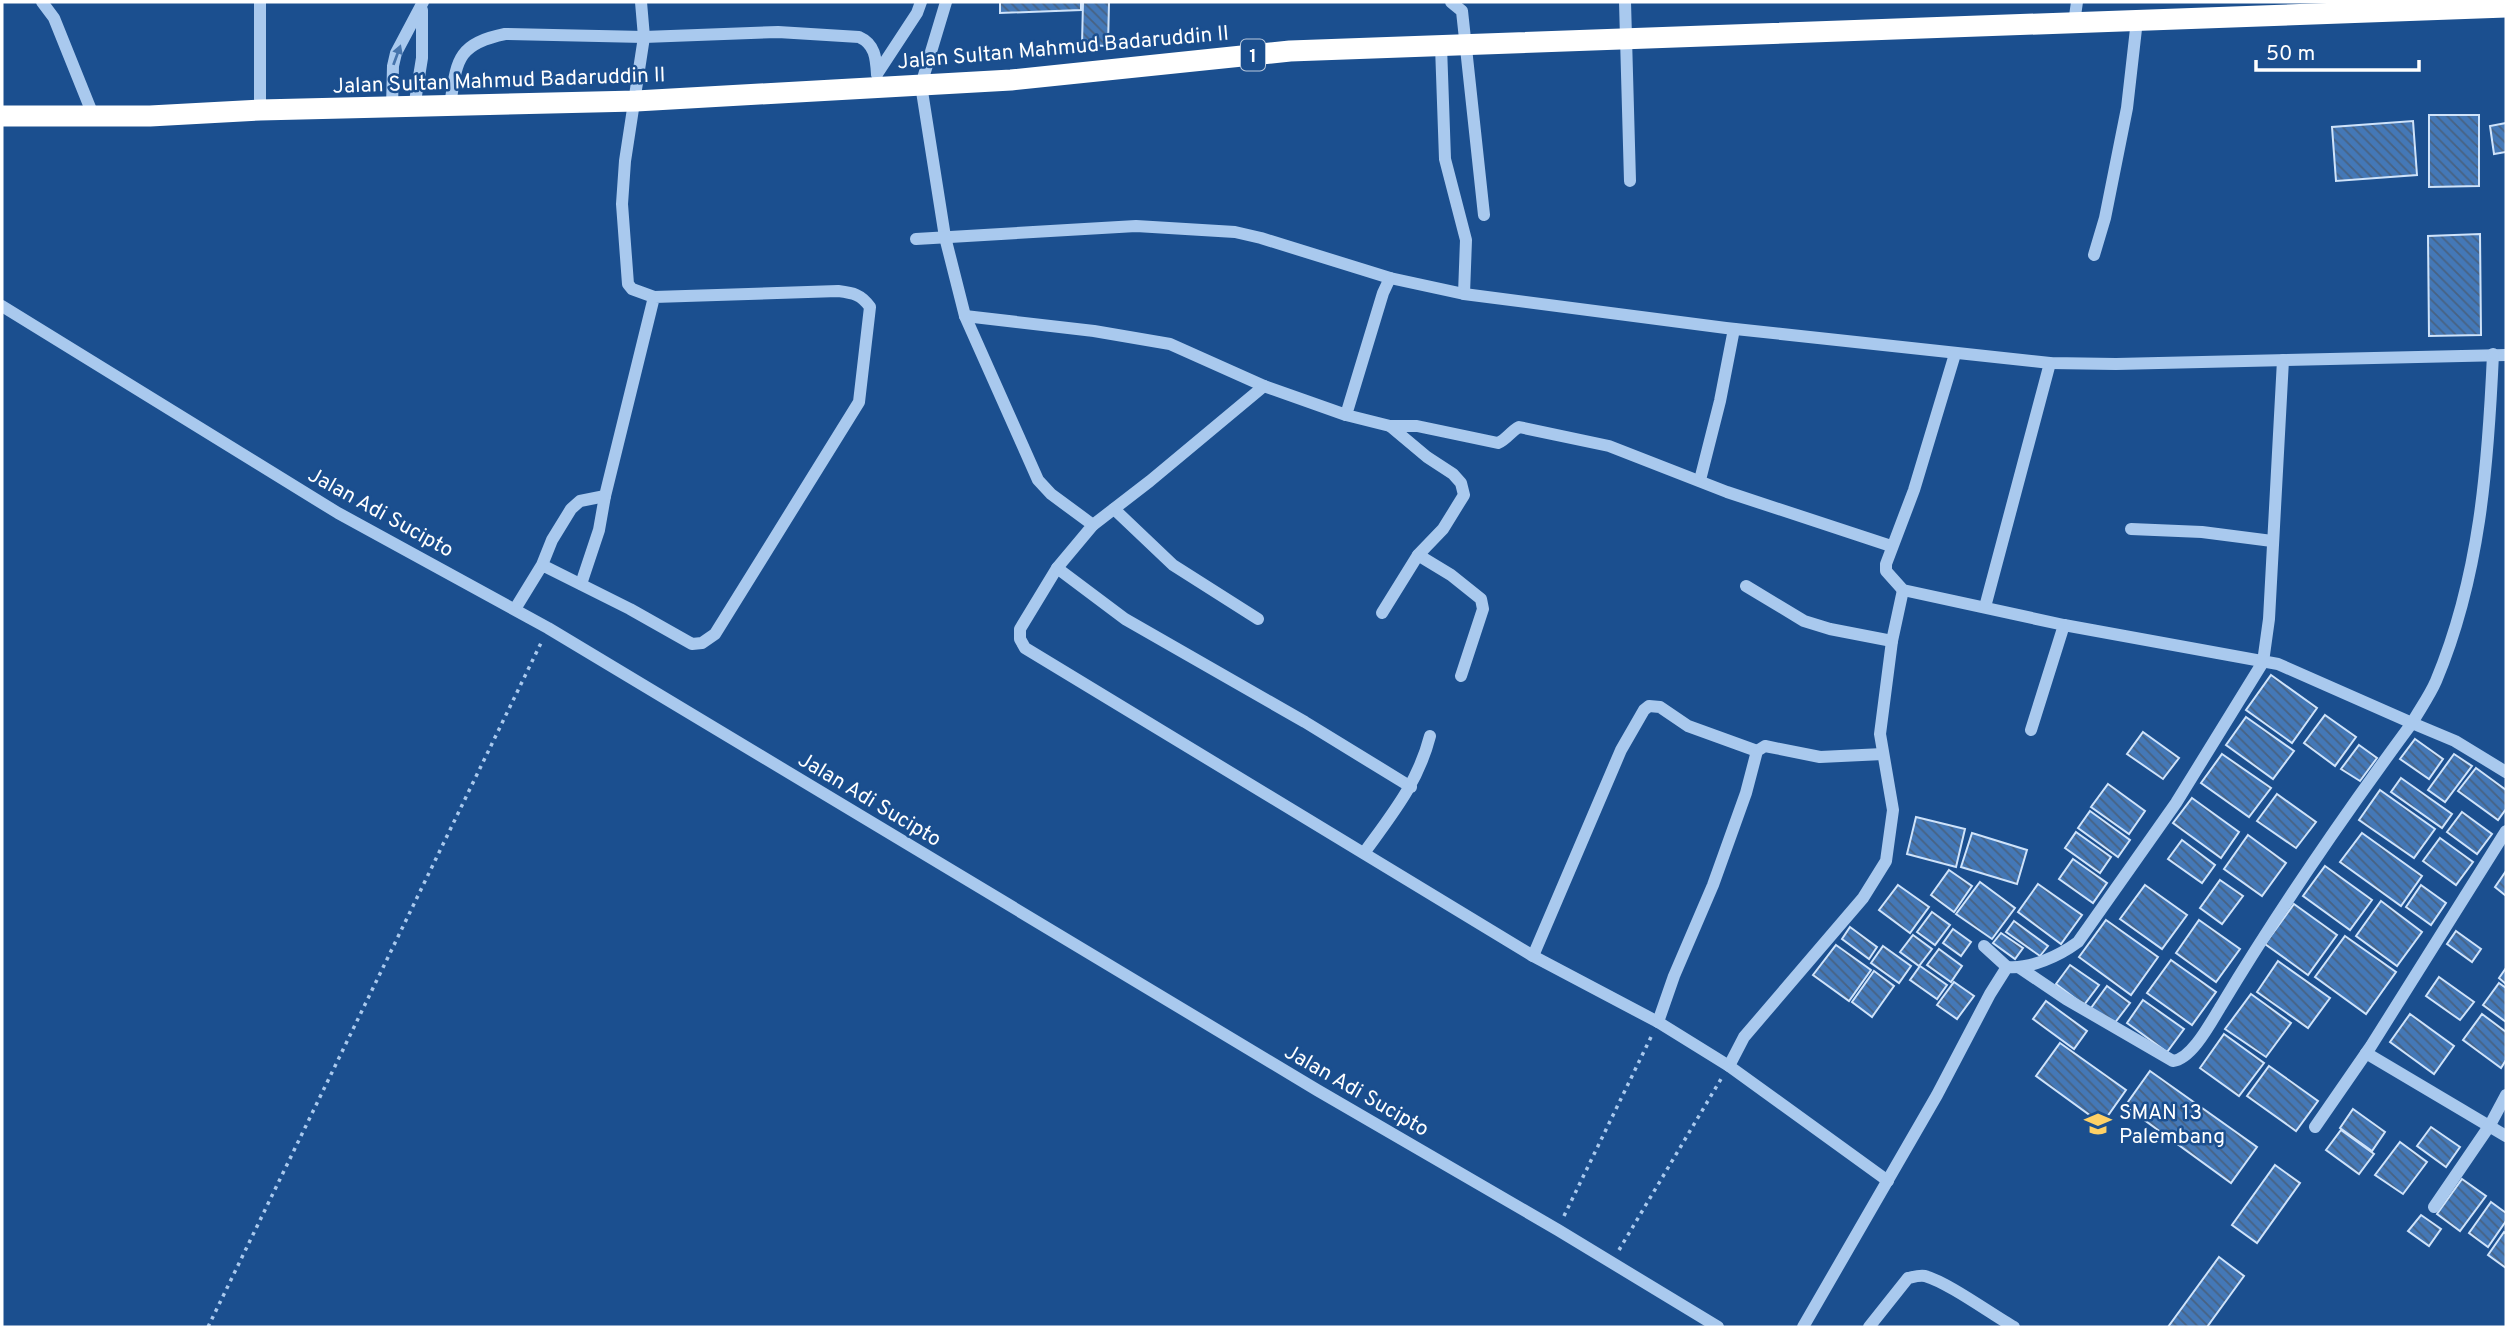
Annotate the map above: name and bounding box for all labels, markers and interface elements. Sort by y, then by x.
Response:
street label: Jalan Sultan Mahmud Badaruddin II [896,21,1230,76]
scale bar [2256,28,2419,72]
road number: 1 [1241,40,1265,70]
text: 50 m [2266,41,2315,68]
one-way arrow [392,44,403,65]
street label: Jalan Sultan Mahmud Badaruddin II [332,62,666,101]
street label: Jalan Adi Sucipto [303,462,458,565]
street label: Jalan Adi Sucipto [793,747,946,854]
street label: Jalan Adi Sucipto [1279,1039,1433,1144]
place label: SMAN 13 Palembang [2119,1100,2225,1151]
school or university icon: SMAN 13 Palembang [2083,1109,2113,1139]

